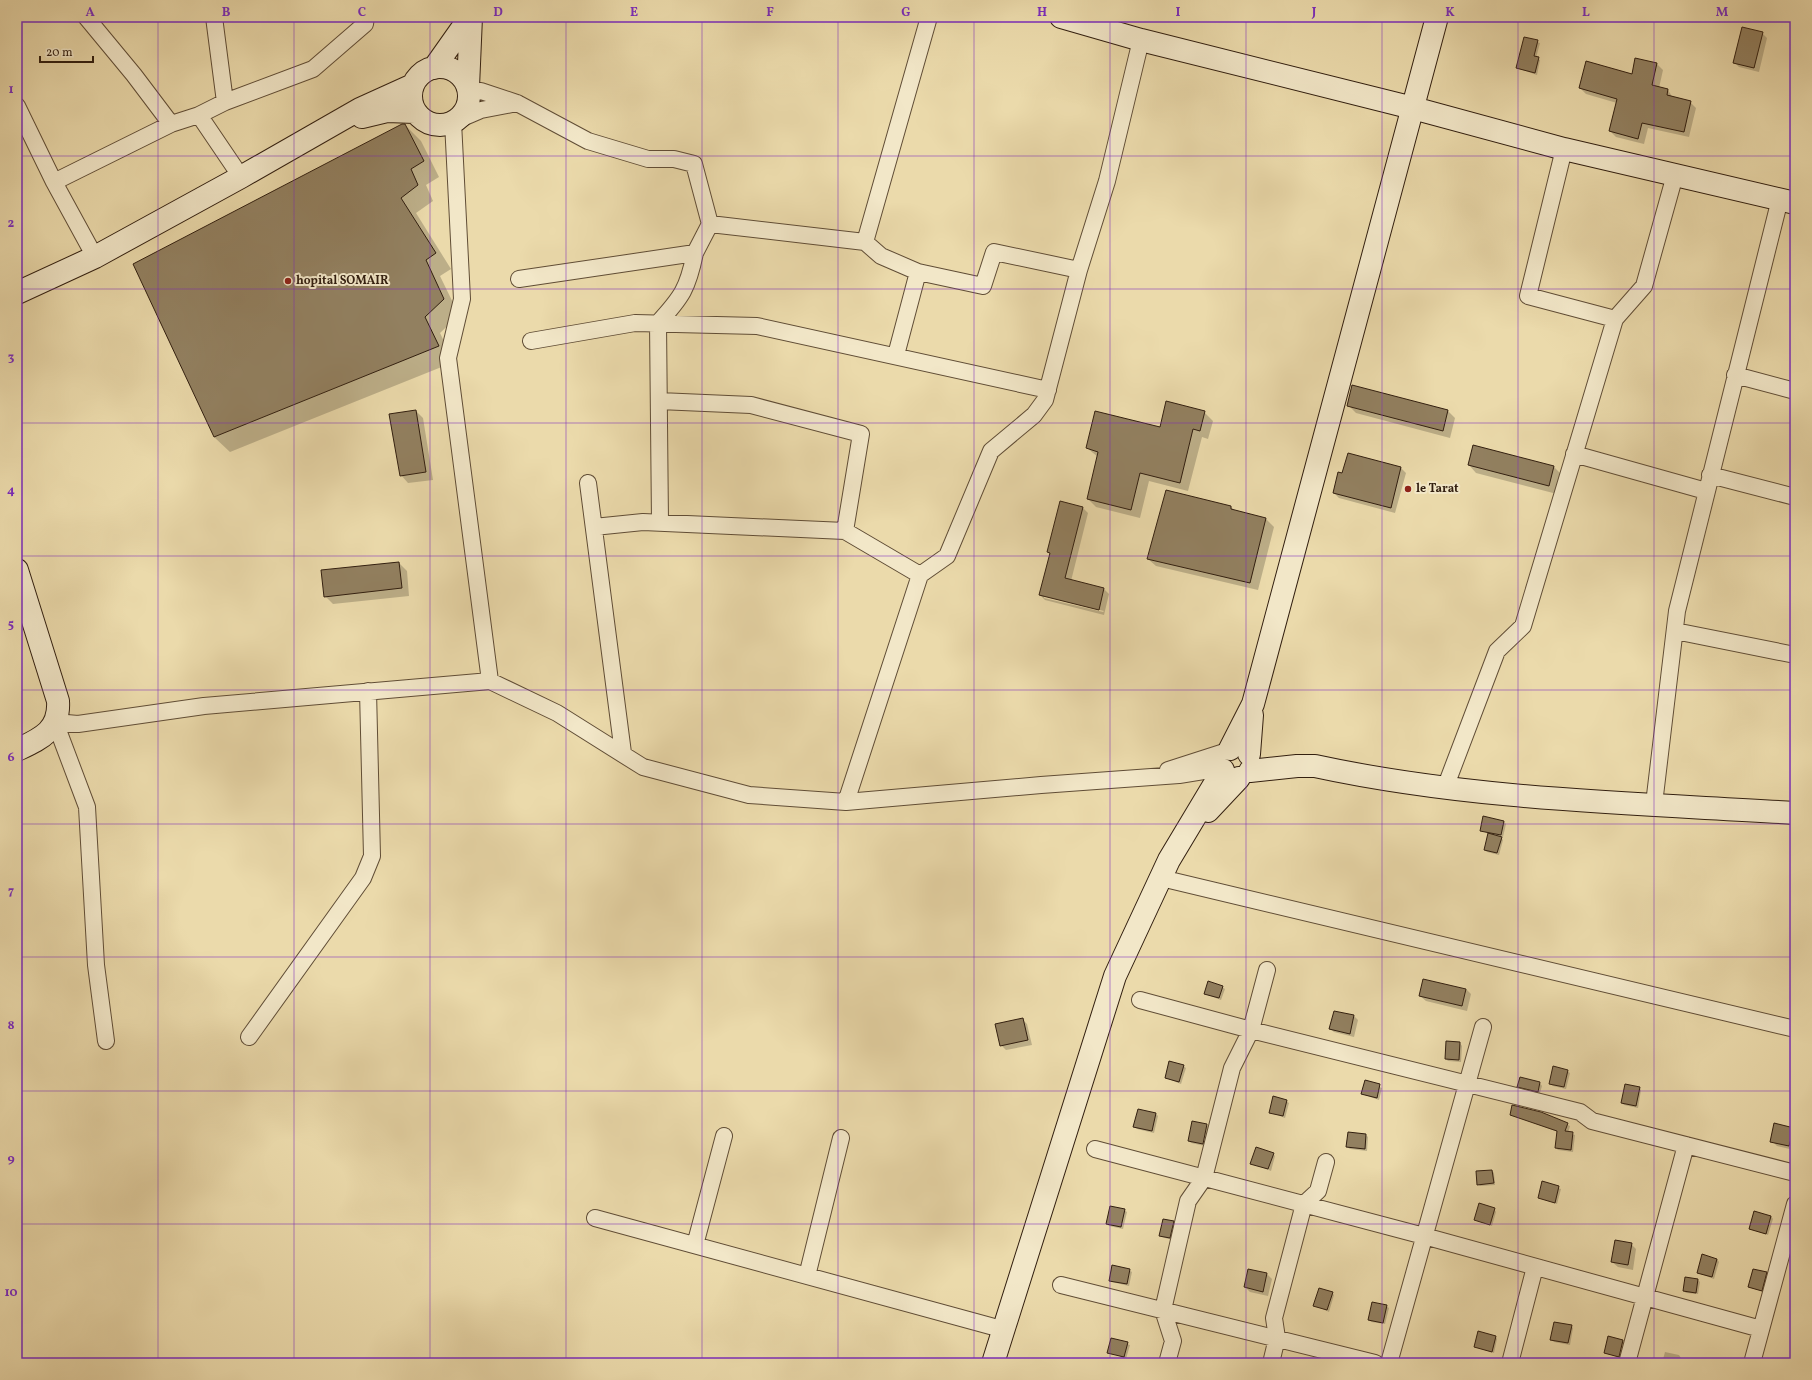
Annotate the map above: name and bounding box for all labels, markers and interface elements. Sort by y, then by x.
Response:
text: A [85,4,95,22]
text: B [222,4,231,22]
text: C [358,4,366,22]
text: D [493,4,503,22]
text: E [630,4,638,22]
text: F [766,4,774,22]
text: G [901,4,911,22]
text: H [1037,4,1047,22]
text: I [1176,4,1181,22]
text: J [1311,4,1317,22]
text: K [1445,4,1455,22]
text: L [1582,4,1590,22]
text: M [1716,4,1729,22]
scale bar [40,38,93,64]
text: 20 m [46,45,73,61]
text: 1 [8,81,14,99]
text: 2 [8,215,15,233]
place label: hopital SOMAIR [296,273,389,289]
marker: hopital SOMAIR [283,276,293,286]
text: 3 [8,349,15,367]
place label: le Tarat [1416,481,1459,497]
text: 4 [7,482,15,500]
marker: le Tarat [1403,484,1413,494]
text: 5 [8,616,14,634]
text: 6 [7,749,15,767]
text: 7 [8,883,14,901]
text: 8 [7,1017,15,1035]
text: 9 [7,1150,15,1168]
text: 10 [4,1284,18,1302]

